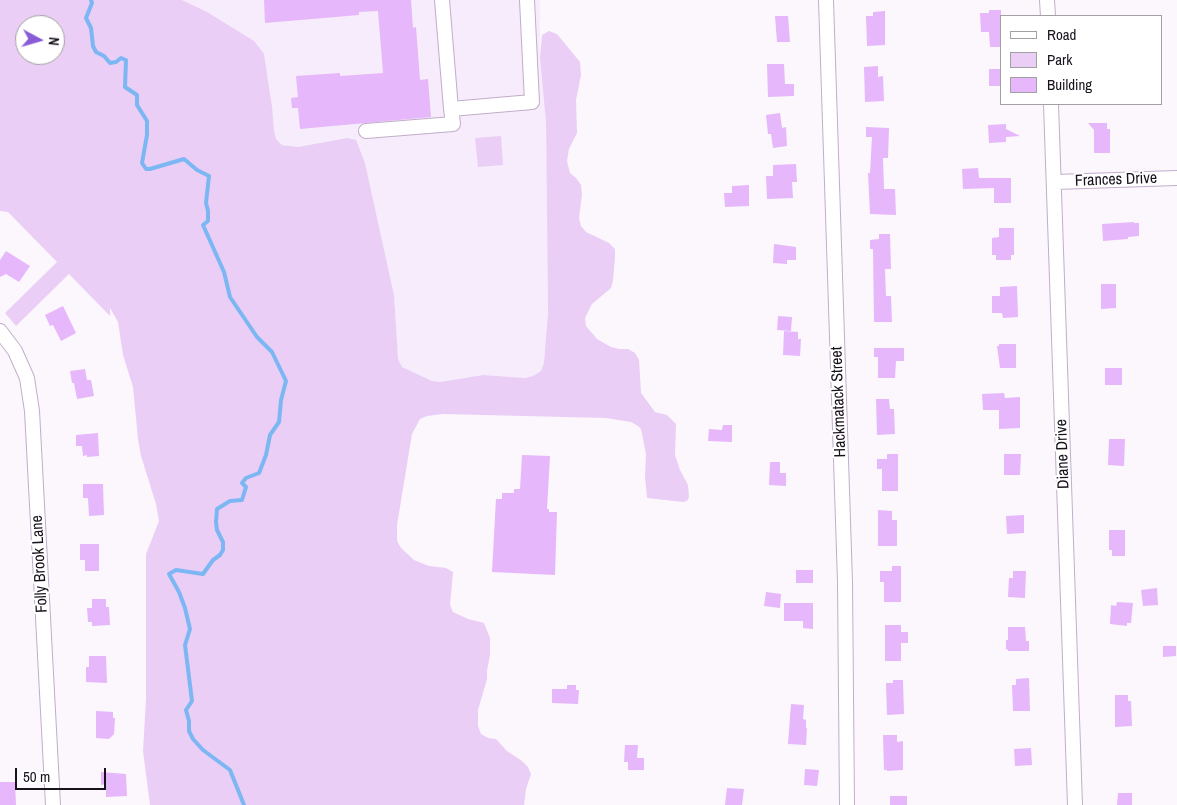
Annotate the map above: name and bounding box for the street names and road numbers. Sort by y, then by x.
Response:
street label: Frances Drive [1074,169,1158,191]
street label: Hackmatack Street [827,346,851,458]
street label: Diane Drive [1052,419,1074,489]
street label: Folly Brook Lane [28,515,52,613]

